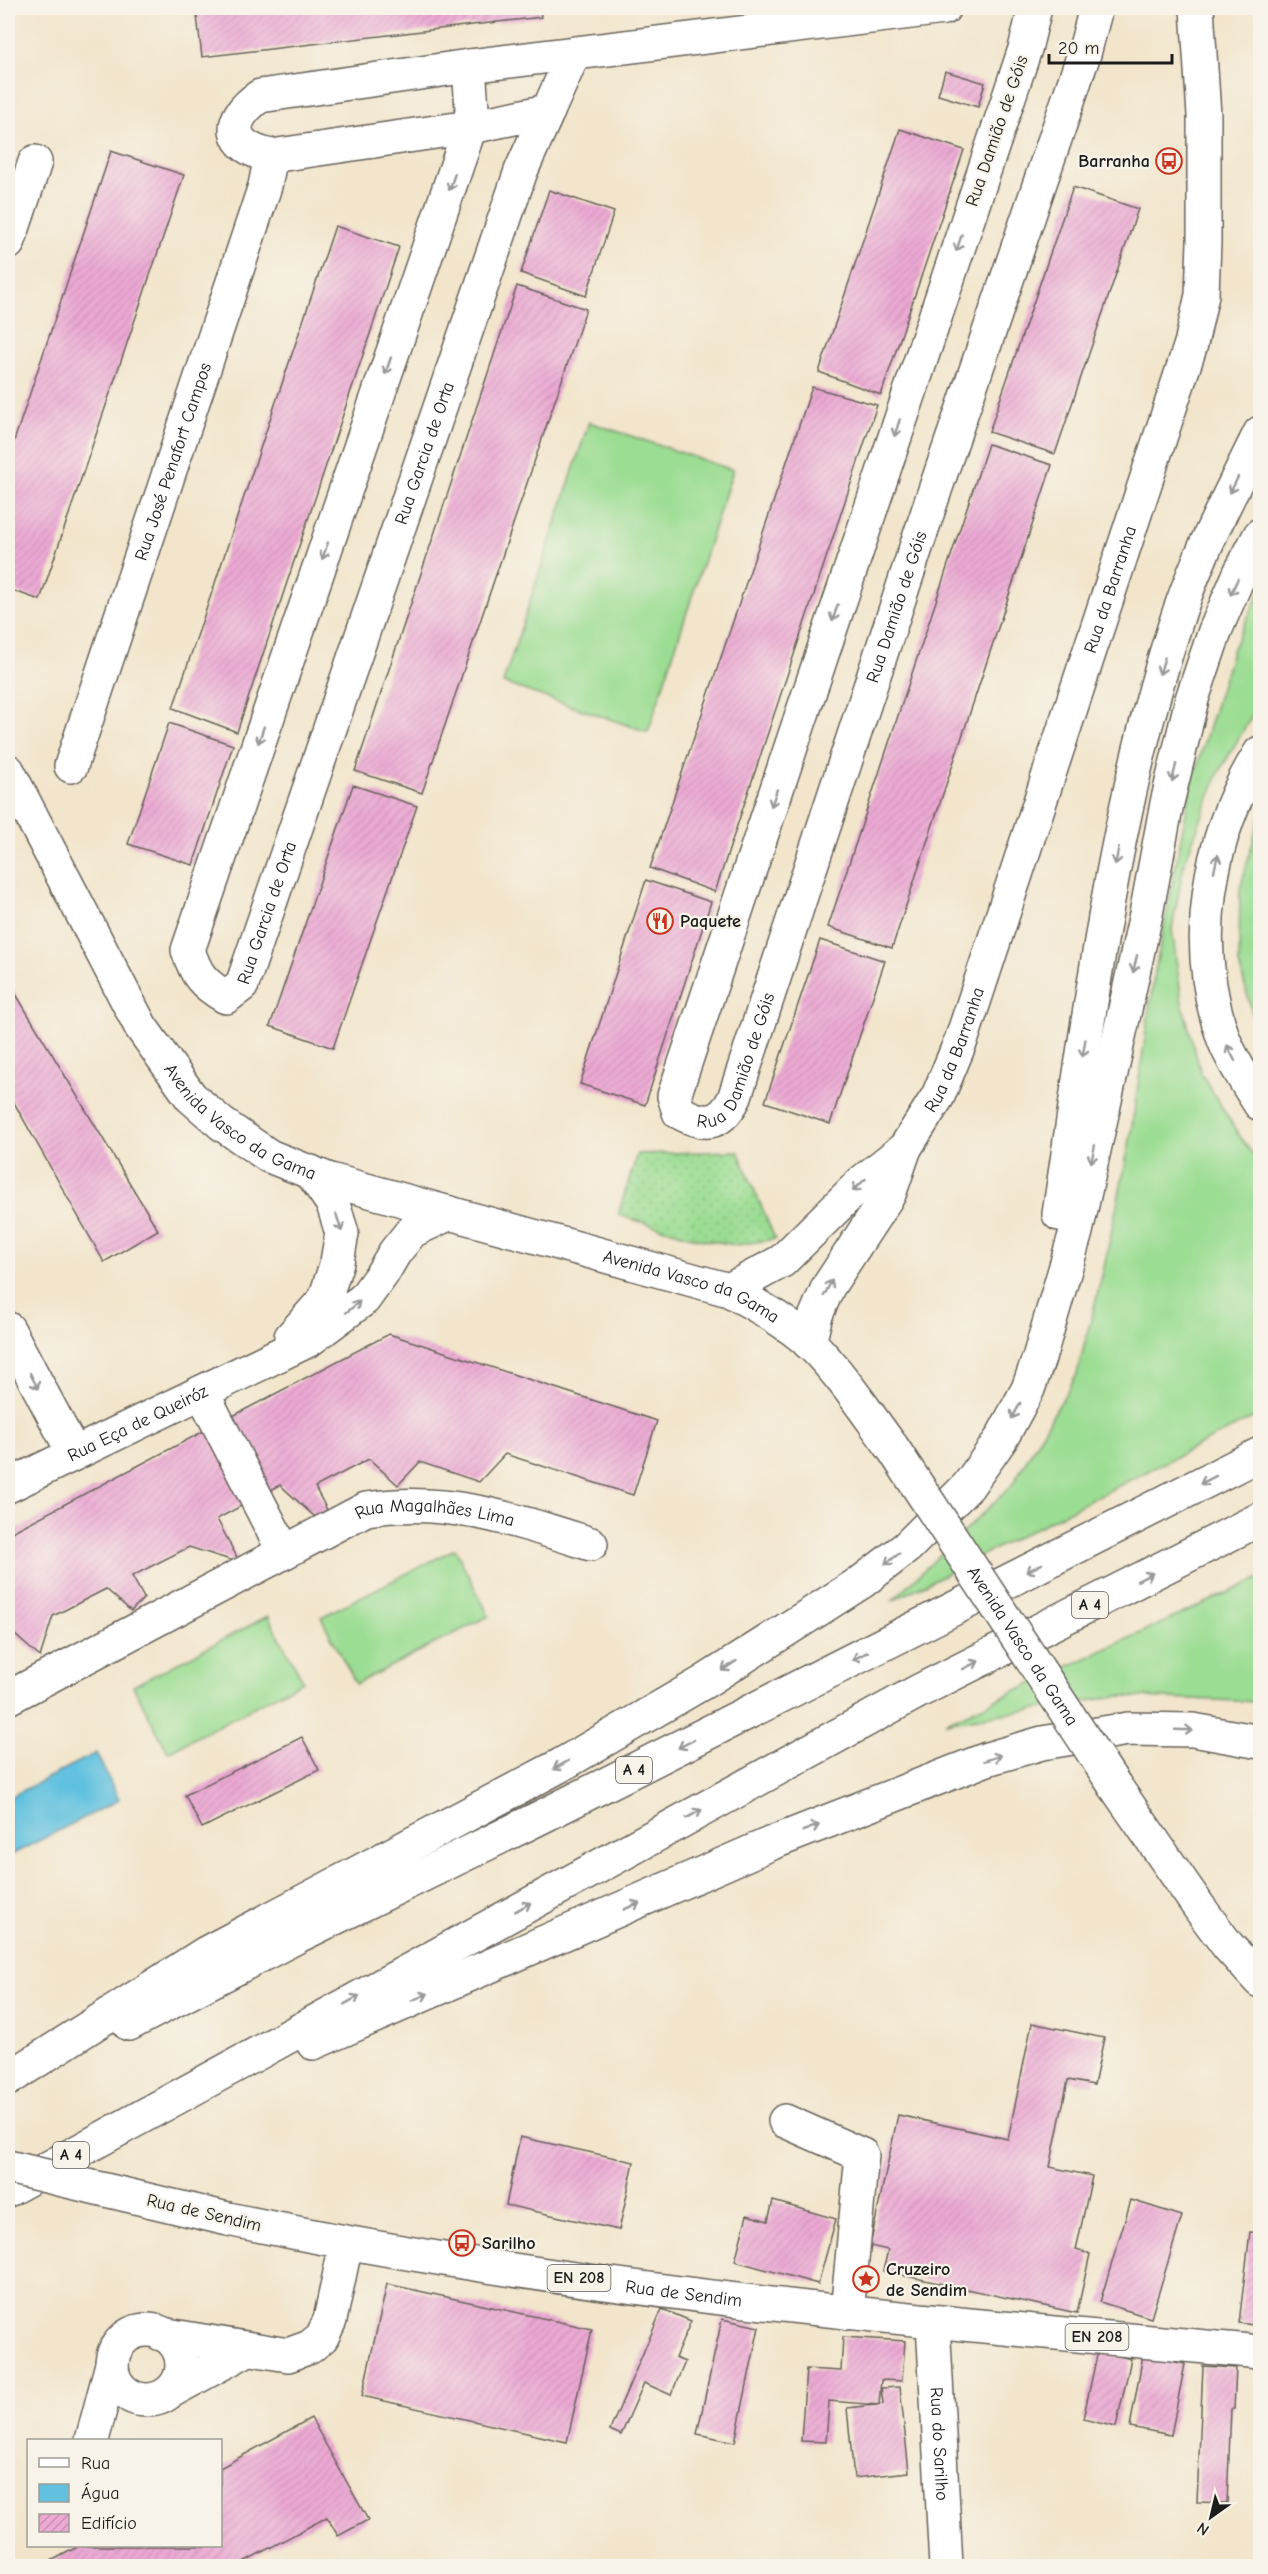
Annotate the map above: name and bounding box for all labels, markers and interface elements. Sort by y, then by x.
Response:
scale bar [1049,27,1172,65]
text: 20 m [1058,38,1099,59]
street label: Rua Damião de Góis [961,53,1033,209]
bus stop icon: Barranha [1154,146,1184,176]
place label: Barranha [1078,151,1150,172]
one-way arrow [445,172,456,191]
one-way arrow [952,233,963,252]
one-way arrow [382,356,393,375]
street label: Rua José Penafort Campos [130,360,216,563]
street label: Rua Garcia de Orta [390,379,458,527]
one-way arrow [891,418,902,437]
one-way arrow [1228,476,1240,494]
street label: Rua da Barranha [1079,523,1141,656]
street label: Rua Damião de Góis [862,528,931,685]
one-way arrow [318,541,329,560]
one-way arrow [1228,578,1239,596]
one-way arrow [829,603,840,622]
one-way arrow [1156,656,1167,675]
one-way arrow [255,725,266,744]
one-way arrow [1168,763,1180,782]
one-way arrow [767,788,778,807]
street label: Rua Garcia de Orta [233,839,301,987]
one-way arrow [1111,845,1122,865]
one-way arrow [1211,853,1223,872]
restaurant icon: Paquete [645,906,675,936]
place label: Paquete [680,911,741,932]
one-way arrow [1129,953,1140,973]
street label: Rua da Barranha [920,985,989,1116]
street label: Rua Damião de Góis [696,990,779,1132]
one-way arrow [1079,1037,1090,1057]
one-way arrow [1225,1045,1237,1062]
street label: Avenida Vasco da Gama [160,1059,319,1184]
one-way arrow [1087,1144,1098,1163]
one-way arrow [852,1178,867,1192]
one-way arrow [334,1213,345,1232]
street label: Avenida Vasco da Gama [601,1245,783,1327]
one-way arrow [823,1279,835,1297]
one-way arrow [345,1301,361,1314]
one-way arrow [28,1372,40,1389]
street label: Rua Eça de Queiróz [64,1380,211,1466]
one-way arrow [1010,1402,1021,1420]
one-way arrow [1200,1475,1218,1487]
street label: Rua Magalhães Lima [351,1495,517,1531]
one-way arrow [884,1553,900,1565]
street label: Avenida Vasco da Gama [963,1562,1083,1729]
one-way arrow [1026,1563,1044,1575]
one-way arrow [1136,1570,1154,1582]
road number: A 4 [1072,1592,1108,1618]
one-way arrow [851,1650,869,1662]
one-way arrow [962,1659,980,1670]
one-way arrow [721,1661,738,1673]
one-way arrow [1174,1724,1194,1736]
one-way arrow [677,1738,695,1750]
one-way arrow [983,1752,1002,1763]
road number: A 4 [616,1757,652,1783]
one-way arrow [553,1759,570,1771]
one-way arrow [685,1808,702,1820]
one-way arrow [801,1822,820,1833]
one-way arrow [622,1899,640,1911]
one-way arrow [514,1901,531,1913]
one-way arrow [411,1991,429,2002]
one-way arrow [343,1994,360,2006]
road number: A 4 [53,2142,89,2168]
street label: Rua de Sendim [145,2190,263,2236]
bus stop icon: Sarilho [447,2228,477,2258]
place label: Sarilho [482,2233,536,2254]
place label: Cruzeiro de Sendim [886,2259,967,2301]
place icon: Cruzeiro de Sendim [851,2264,881,2294]
road number: EN 208 [548,2265,610,2291]
street label: Rua de Sendim [624,2276,743,2311]
road number: EN 208 [1066,2324,1128,2350]
street label: Rua do Sarilho [926,2386,953,2501]
legend [27,2439,222,2547]
text: Rua [81,2453,110,2474]
text: Água [81,2482,119,2504]
north arrow [1181,2487,1241,2547]
text: Edifício [81,2513,137,2534]
text: N [1194,2518,1213,2539]

